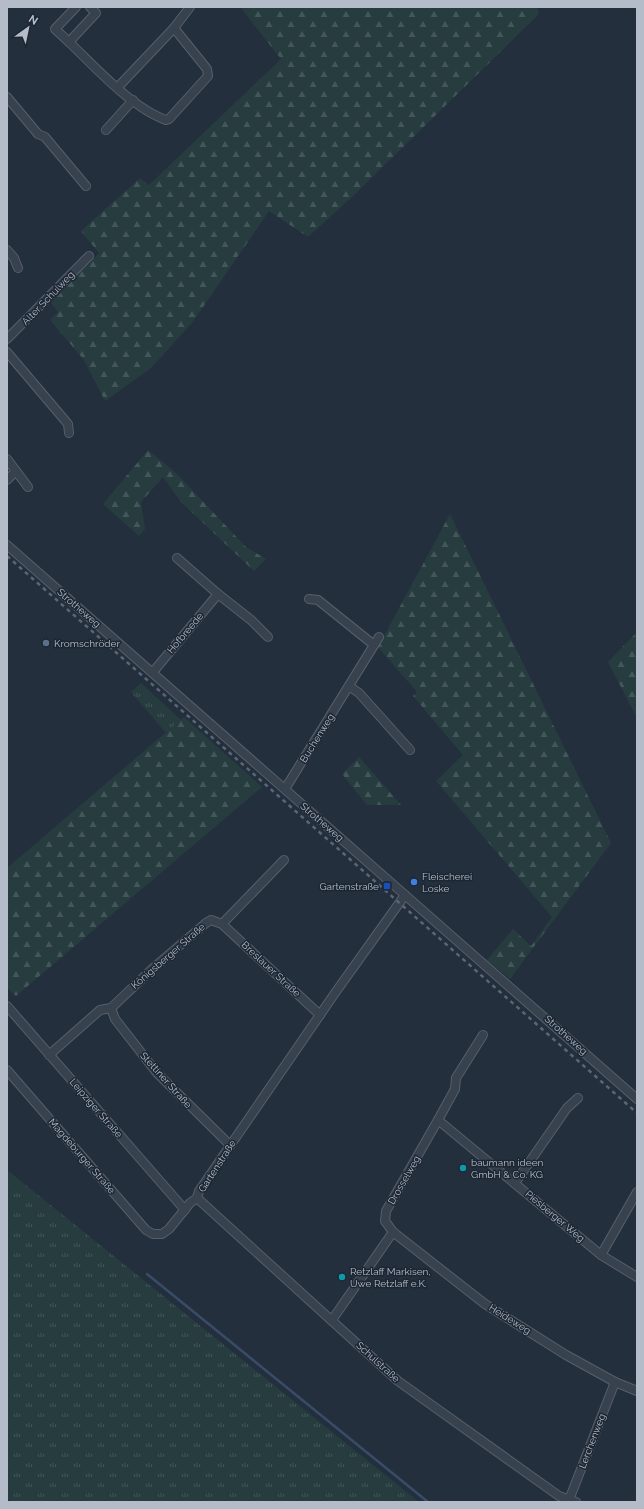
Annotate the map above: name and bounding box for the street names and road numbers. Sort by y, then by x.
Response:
street label: Alter Schulweg [20,269,76,327]
street label: Strotheweg [55,586,103,630]
street label: Hofbreede [165,610,205,656]
street label: Buchenweg [298,712,336,764]
street label: Strotheweg [298,800,346,844]
street label: Königsberger Straße [129,921,207,991]
street label: Breslauer Straße [239,939,303,999]
street label: Strotheweg [542,1013,590,1057]
street label: Stettiner Straße [138,1050,194,1110]
street label: Leipziger Straße [67,1076,125,1140]
street label: Magdeburger Straße [47,1116,118,1196]
street label: Gartenstraße [196,1138,238,1194]
street label: Drosselweg [386,1154,422,1206]
street label: Piesberger Weg [523,1188,587,1244]
street label: Heideweg [487,1302,533,1336]
street label: Schulstraße [354,1340,402,1384]
street label: Lerchenweg [576,1412,608,1470]

